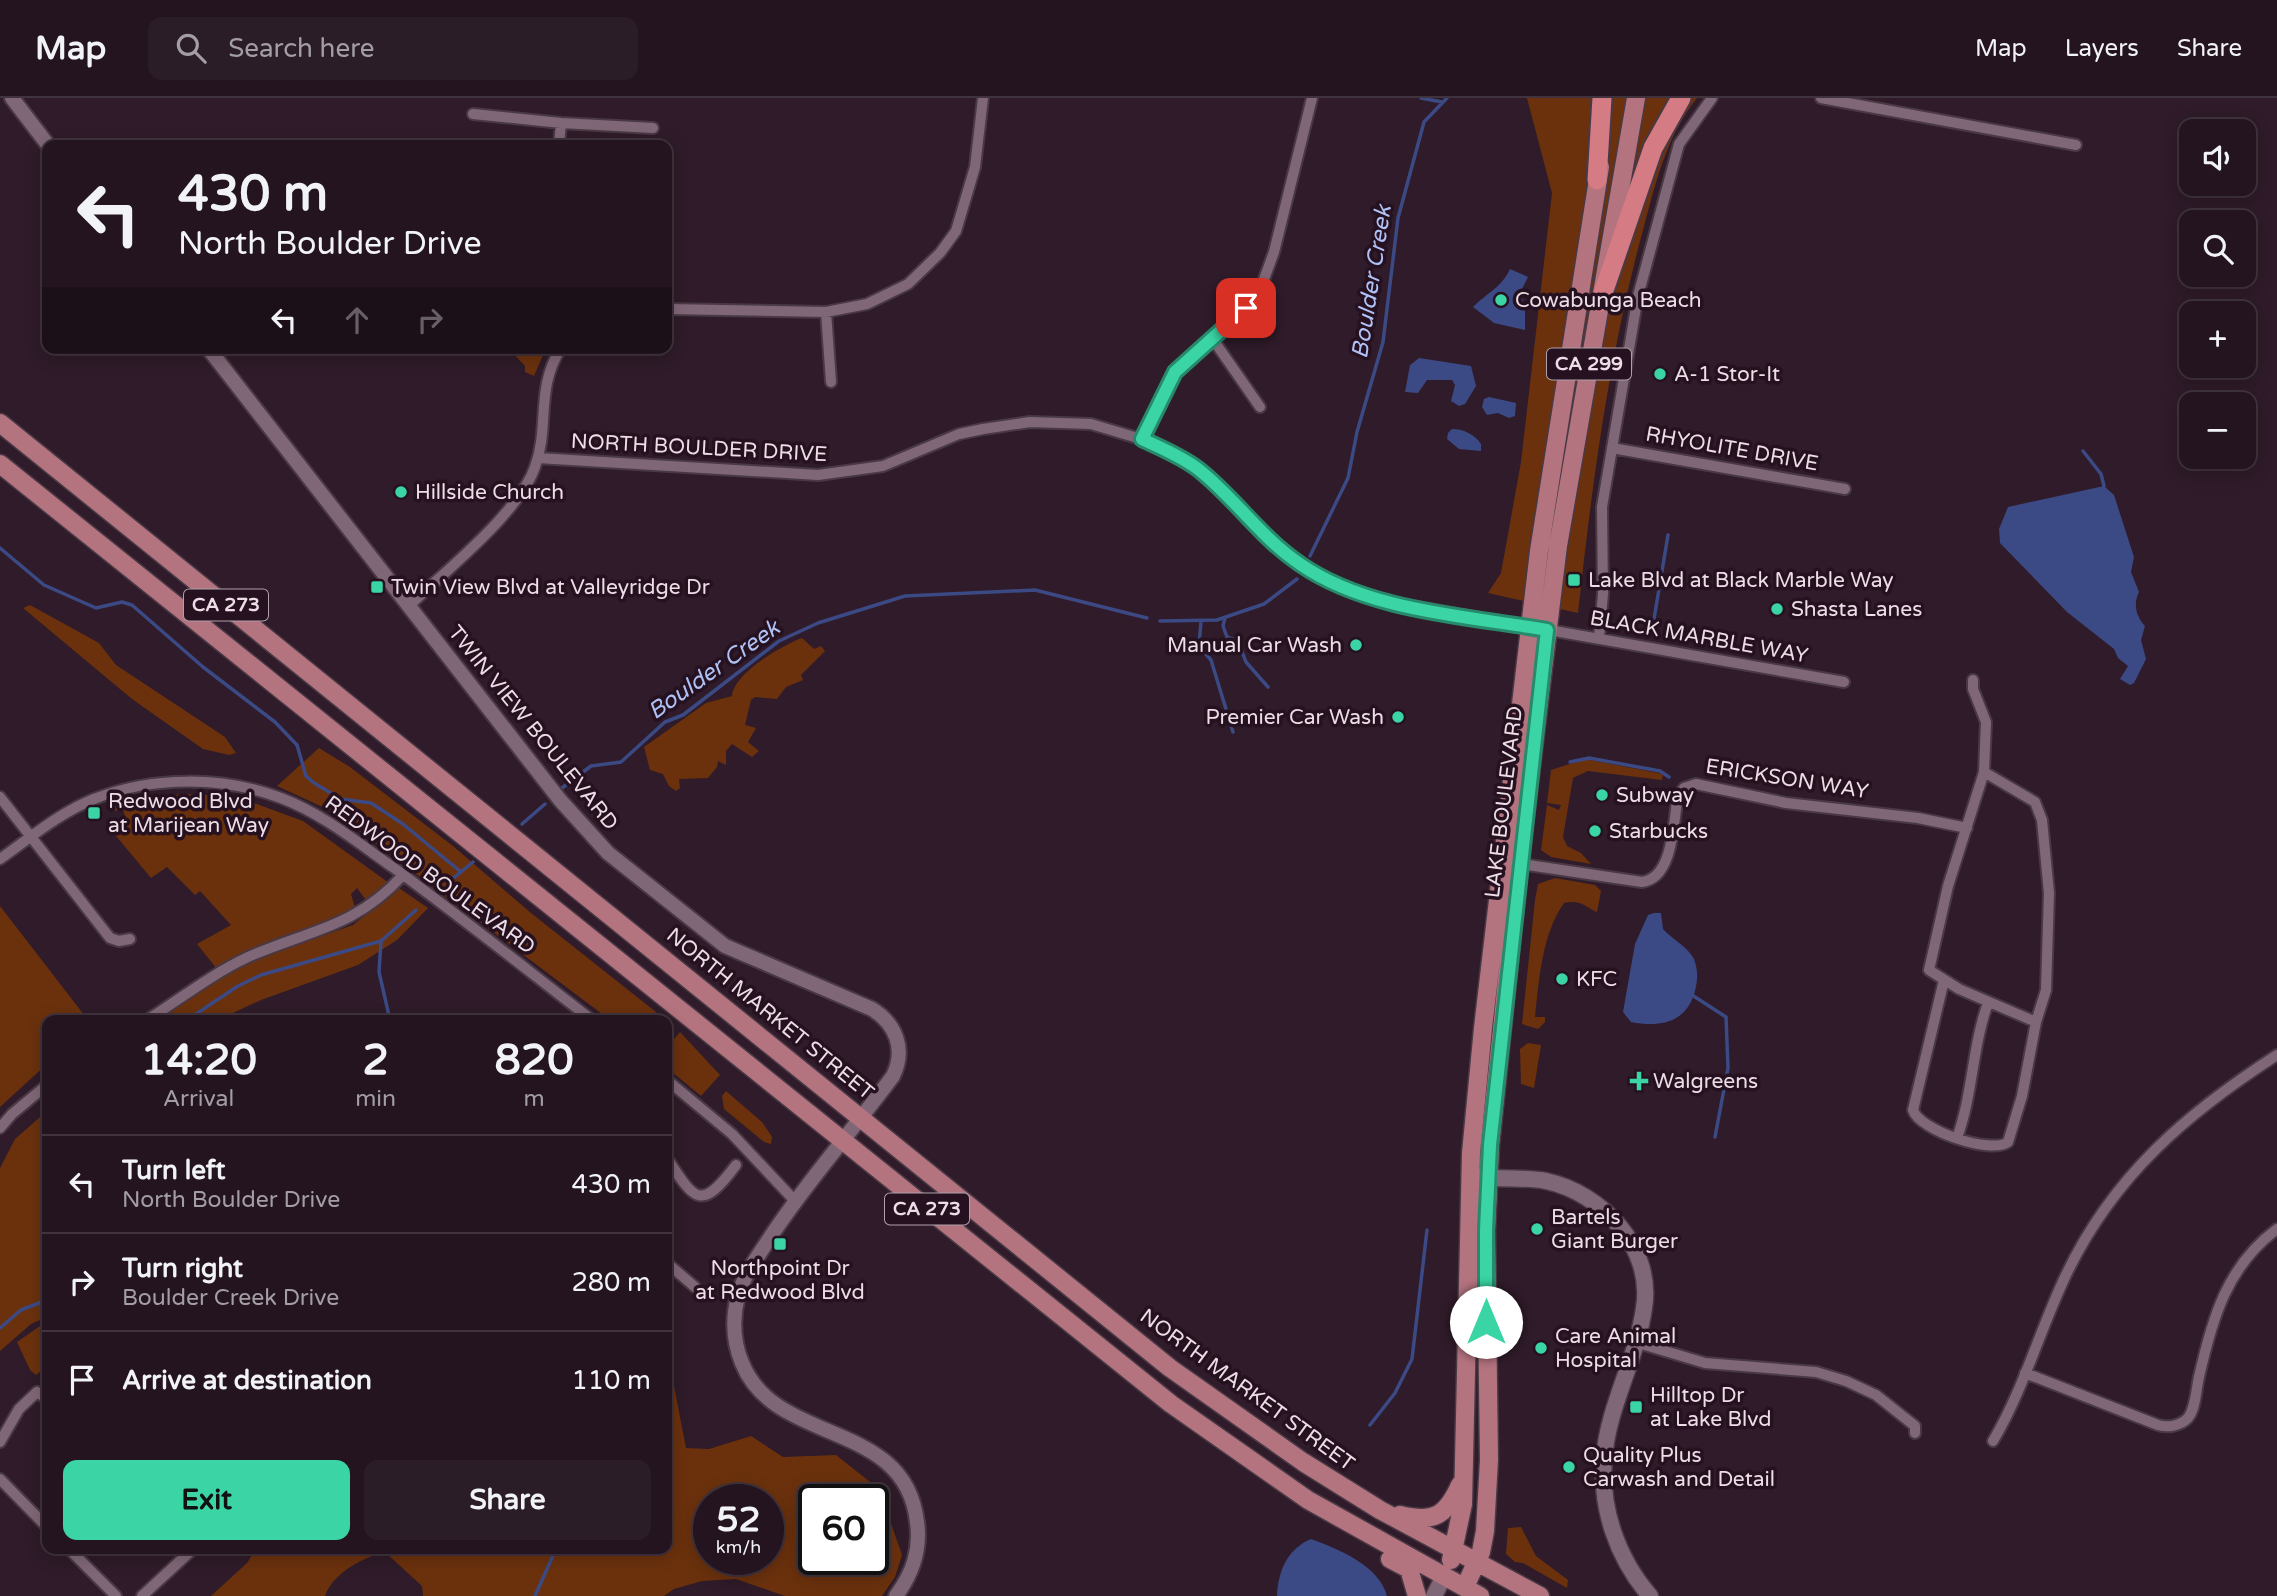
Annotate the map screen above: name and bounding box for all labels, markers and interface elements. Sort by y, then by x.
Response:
search box [148,17,638,80]
text: Map [35,29,106,68]
icon: search [172,29,210,67]
text: Search here [228,33,374,64]
text: Map [1975,34,2027,63]
text: Layers [2065,34,2139,63]
text: Share [2177,34,2242,63]
map controls [2179,119,2256,469]
button: sound [2179,119,2256,196]
text: 430 m [178,165,328,224]
icon: left [63,168,154,259]
water label: Boulder Creek [1346,202,1398,361]
button: search [2179,210,2256,287]
text: North Boulder Drive [178,225,482,263]
pin [1216,278,1276,338]
place label: Cowabunga Beach [1515,288,1702,313]
icon: arrive [1227,289,1265,327]
marker: Cowabunga Beach [1493,292,1509,308]
icon: left [265,301,303,339]
icon: ahead [338,301,376,339]
icon: right [411,301,449,339]
button: + [2179,301,2256,378]
road number: CA 299 [1547,348,1631,380]
place label: A-1 Stor-It [1674,362,1780,387]
marker: A-1 Stor-It [1652,366,1668,382]
button: − [2179,392,2256,469]
street label: RHYOLITE DRIVE [1644,421,1820,477]
street label: NORTH BOULDER DRIVE [570,429,828,467]
place label: Hillside Church [415,480,564,505]
marker: Hillside Church [393,484,409,500]
place label: Lake Blvd at Black Marble Way [1588,568,1894,593]
marker: Lake Blvd at Black Marble Way [1566,572,1582,588]
place label: Twin View Blvd at Valleyridge Dr [391,575,710,600]
marker: Twin View Blvd at Valleyridge Dr [369,579,385,595]
road number: CA 273 [184,590,268,620]
place label: Shasta Lanes [1791,597,1922,622]
marker: Shasta Lanes [1769,601,1785,617]
street label: BLACK MARBLE WAY [1588,605,1810,669]
water label: Boulder Creek [643,613,787,726]
street label: TWIN VIEW BOULEVARD [443,621,623,835]
place label: Manual Car Wash [1167,633,1342,658]
marker: Manual Car Wash [1348,637,1364,653]
place label: Premier Car Wash [1206,705,1384,730]
street label: LAKE BOULEVARD [1480,705,1528,899]
marker: Premier Car Wash [1390,709,1406,725]
street label: ERICKSON WAY [1704,754,1870,804]
place label: Subway [1616,783,1694,808]
marker: Subway [1594,787,1610,803]
place label: Redwood Blvd at Marijean Way [108,789,269,838]
street label: REDWOOD BOULEVARD [320,790,540,960]
marker: Redwood Blvd at Marijean Way [86,805,102,821]
place label: Starbucks [1609,819,1708,844]
marker: Starbucks [1587,823,1603,839]
street label: NORTH MARKET STREET [661,923,879,1105]
place label: KFC [1576,967,1617,992]
marker: KFC [1554,971,1570,987]
text: 14:20 [140,1035,257,1086]
text: 2 [362,1035,389,1086]
text: 820 [494,1035,574,1086]
place label: Walgreens [1653,1069,1758,1094]
marker: Walgreens [1631,1073,1647,1089]
text: Arrival [163,1085,234,1113]
text: min [355,1085,396,1113]
text: m [523,1085,545,1113]
text: Turn left [122,1155,225,1186]
icon: left [63,1165,101,1203]
text: 430 m [571,1169,651,1200]
text: North Boulder Drive [122,1186,340,1214]
road number: CA 273 [885,1194,969,1224]
place label: Bartels Giant Burger [1551,1205,1678,1254]
marker: Bartels Giant Burger [1529,1221,1545,1237]
marker: Northpoint Dr at Redwood Blvd [772,1236,788,1252]
text: Turn right [122,1253,243,1284]
place label: Northpoint Dr at Redwood Blvd [695,1256,865,1305]
icon: right [63,1263,101,1301]
text: 280 m [571,1267,651,1298]
text: Boulder Creek Drive [122,1284,339,1312]
position arrow [1449,1285,1523,1359]
street label: NORTH MARKET STREET [1135,1304,1359,1476]
place label: Care Animal Hospital [1555,1324,1676,1373]
marker: Care Animal Hospital [1533,1340,1549,1356]
icon: arrive [63,1361,101,1399]
text: Arrive at destination [122,1365,372,1396]
text: 110 m [571,1365,651,1396]
place label: Hilltop Dr at Lake Blvd [1650,1383,1771,1432]
marker: Hilltop Dr at Lake Blvd [1628,1399,1644,1415]
place label: Quality Plus Carwash and Detail [1583,1443,1775,1492]
marker: Quality Plus Carwash and Detail [1561,1459,1577,1475]
button: Exit [63,1460,350,1540]
button: Share [364,1460,651,1540]
speed limit sign: 60 [798,1484,889,1575]
text: 52 [717,1499,760,1541]
text: km/h [716,1536,761,1558]

